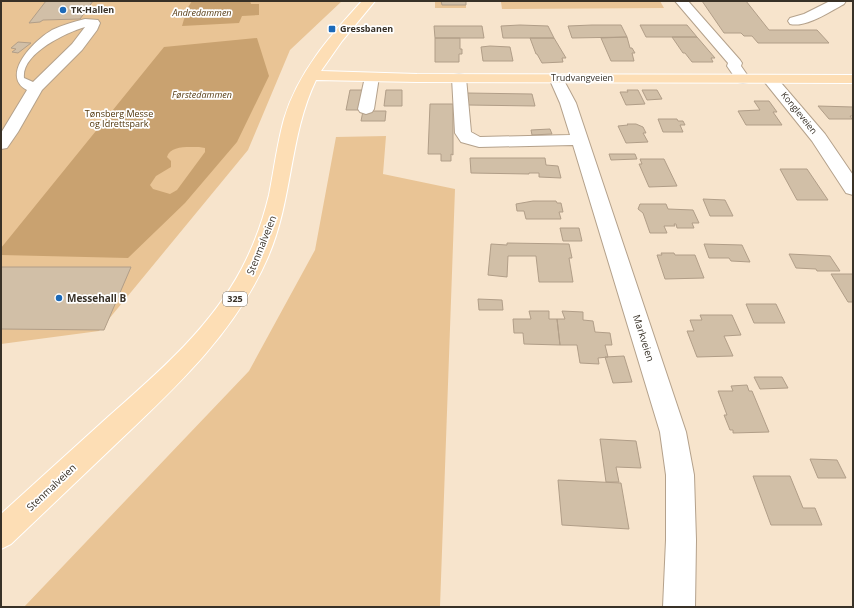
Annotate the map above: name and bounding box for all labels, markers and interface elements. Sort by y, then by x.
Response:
place label: TK-Hallen [71,3,114,16]
marker: TK-Hallen [58,5,68,15]
water label: Andredammen [171,6,232,19]
place label: Gressbanen [340,22,393,35]
marker: Gressbanen [327,24,337,34]
street label: Trudvangveien [551,71,613,84]
water label: Førstedammen [172,88,232,101]
street label: Kongleveien [778,89,821,137]
park label: Tønsberg Messe og Idrettspark [85,107,153,130]
street label: Stenmalveien [243,213,279,277]
place label: Messehall B [67,291,127,305]
road number: 325 [223,292,247,306]
marker: Messehall B [54,293,64,303]
street label: Markveien [630,313,658,363]
street label: Stenmalveien [23,460,79,514]

